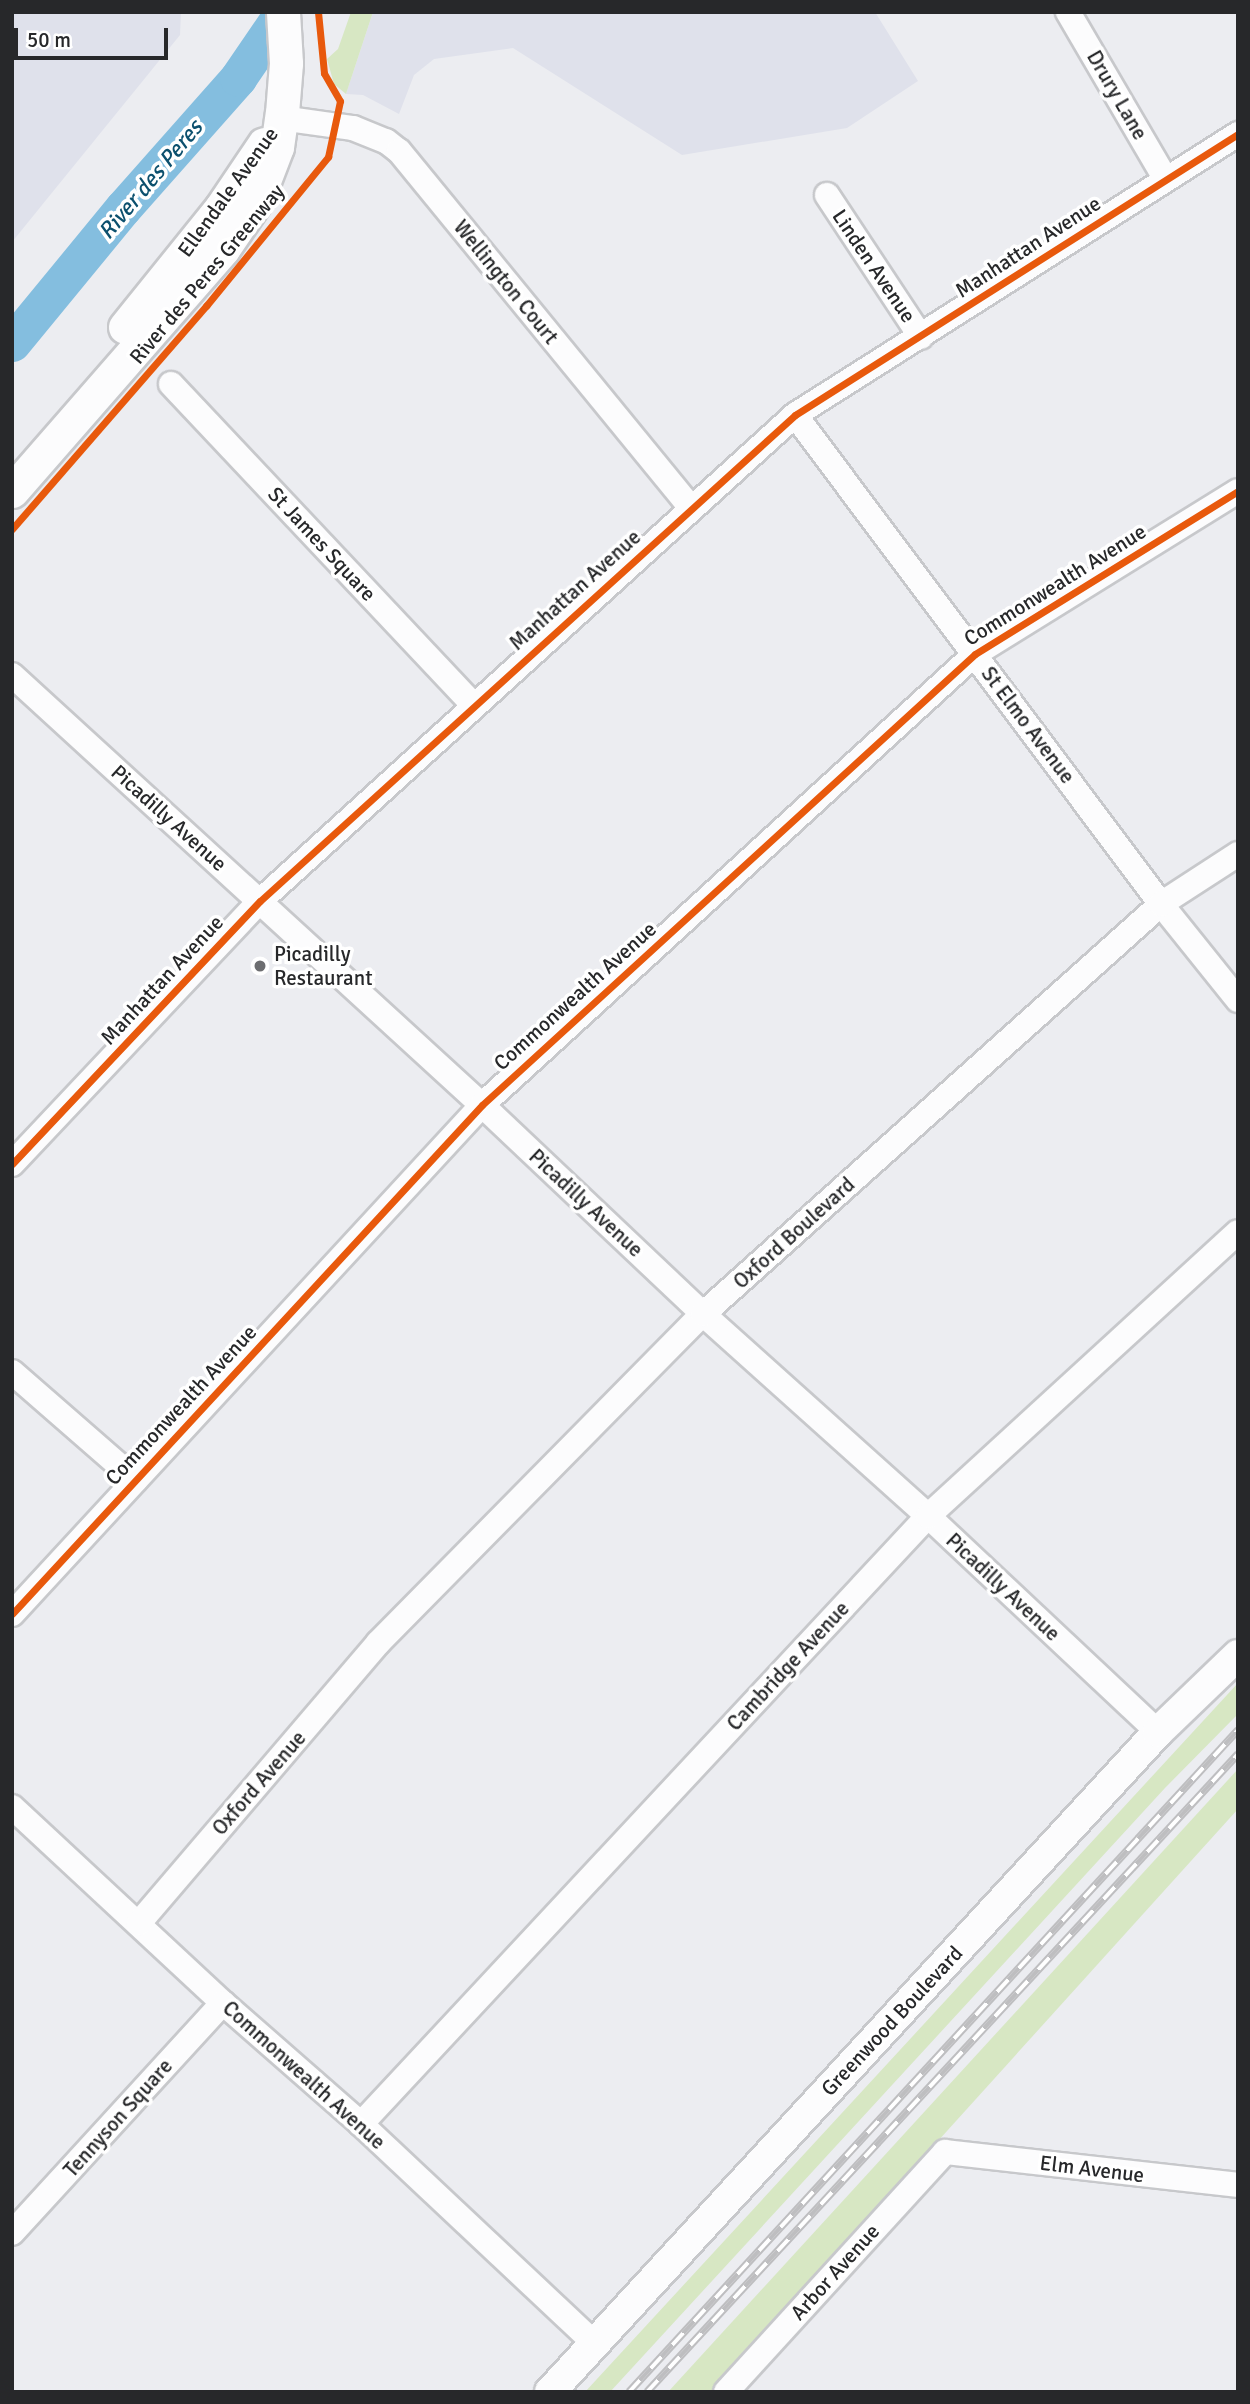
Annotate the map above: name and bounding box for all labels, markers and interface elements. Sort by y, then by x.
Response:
scale bar [18,14,172,58]
text: 50 m [27,27,71,53]
street label: Drury Lane [1081,46,1153,144]
water label: River des Peres [93,115,209,245]
street label: Ellendale Avenue [172,122,284,262]
street label: River des Peres Greenway [124,179,290,369]
street label: Manhattan Avenue [951,191,1105,303]
street label: Linden Avenue [827,205,921,327]
street label: Wellington Court [448,215,564,349]
street label: St James Square [263,482,381,606]
street label: Commonwealth Avenue [959,519,1151,651]
street label: Manhattan Avenue [504,524,646,656]
street label: St Elmo Avenue [976,662,1080,788]
street label: Picadilly Avenue [106,760,232,876]
street label: Manhattan Avenue [95,910,229,1050]
street label: Commonwealth Avenue [489,916,661,1076]
place label: Picadilly Restaurant [274,941,373,991]
marker: Picadilly Restaurant [252,958,268,974]
street label: Picadilly Avenue [524,1144,648,1262]
street label: Oxford Boulevard [728,1172,860,1294]
street label: Commonwealth Avenue [100,1320,262,1490]
street label: Picadilly Avenue [941,1528,1065,1646]
street label: Cambridge Avenue [722,1596,854,1736]
street label: Oxford Avenue [207,1726,311,1840]
street label: Greenwood Boulevard [816,1941,968,2101]
street label: Commonwealth Avenue [218,1995,390,2155]
street label: Tennyson Square [58,2054,178,2182]
street label: Elm Avenue [1038,2150,1146,2188]
street label: Arbor Avenue [785,2219,885,2325]

